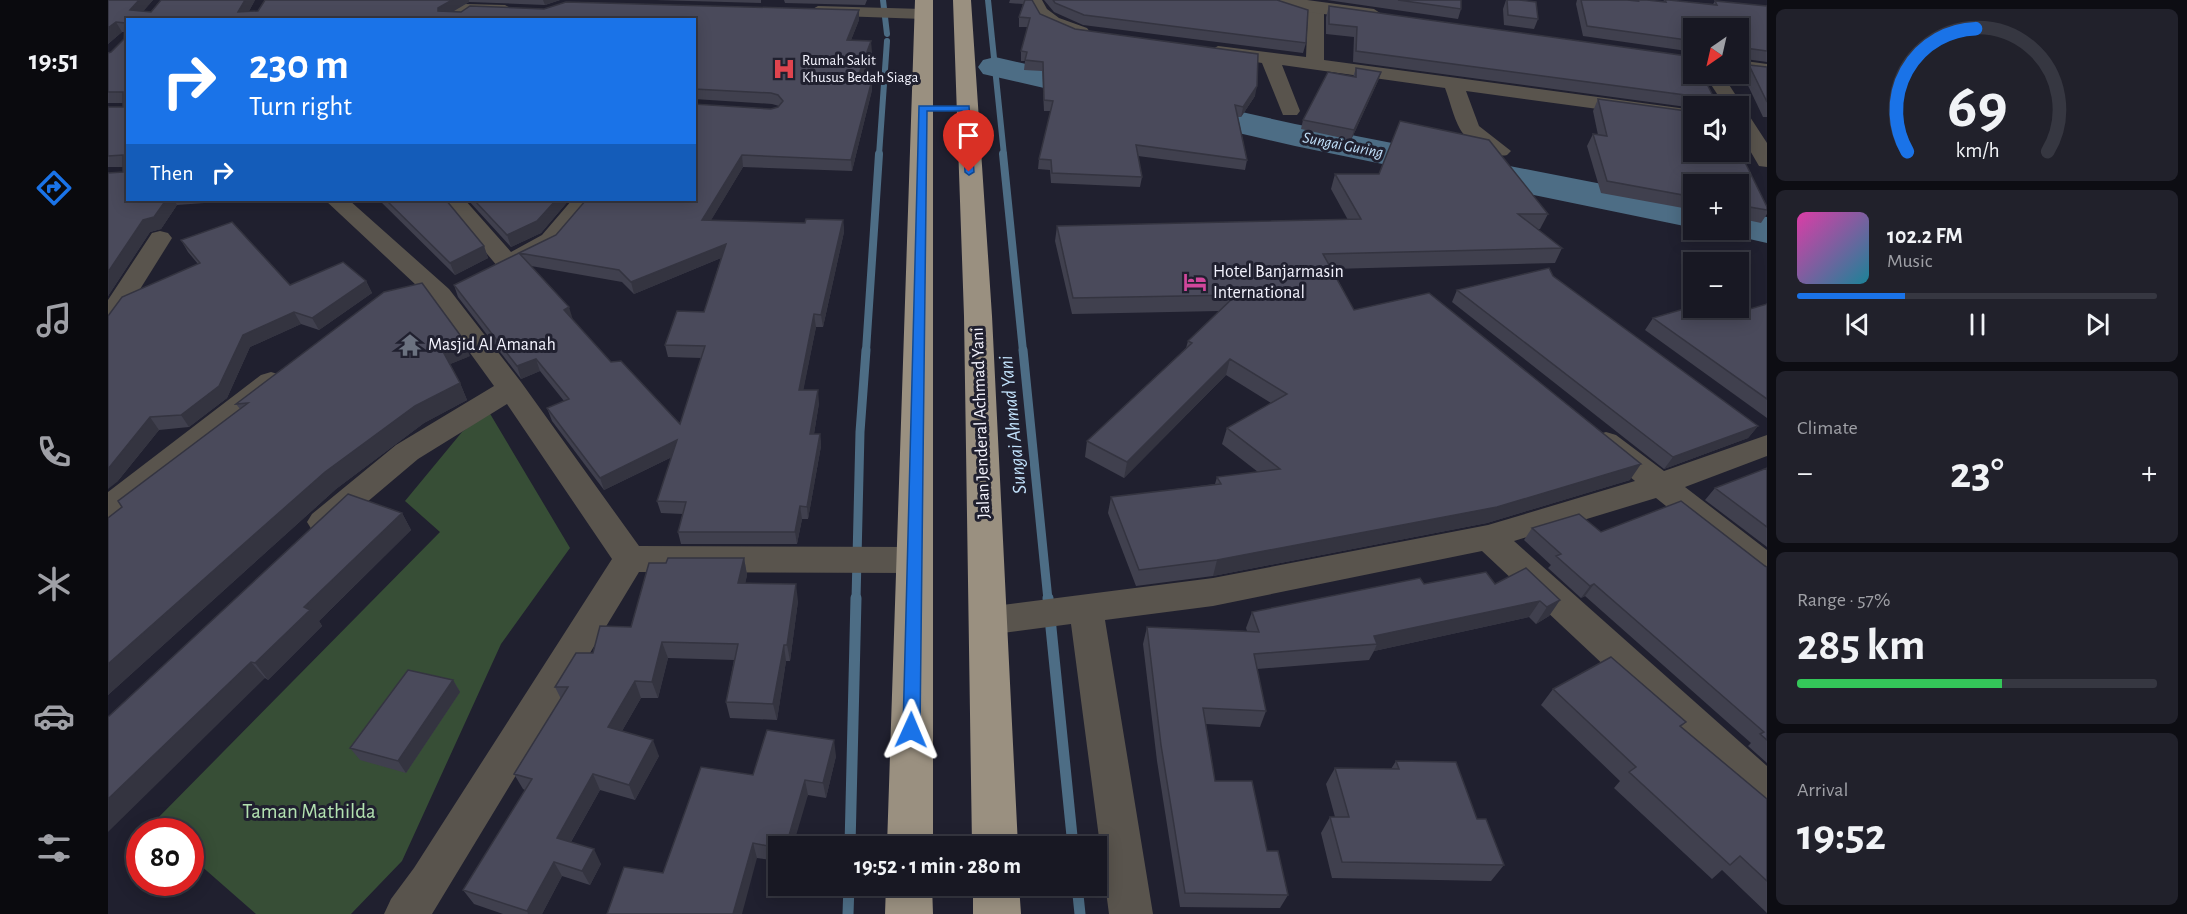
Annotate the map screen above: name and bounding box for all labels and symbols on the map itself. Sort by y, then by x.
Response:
north arrow [1683,18,1749,84]
place label: Rumah Sakit Khusus Bedah Siaga [802,53,918,85]
hospital icon: Rumah Sakit Khusus Bedah Siaga [771,56,797,82]
pin [943,110,994,172]
water label: Sungai Guring [1301,129,1385,161]
place label: Hotel Banjarmasin International [1213,263,1344,302]
hotel icon: Hotel Banjarmasin International [1182,269,1208,295]
street label: Jalan Jenderal Achmad Yani [969,327,993,519]
temple icon: Masjid Al Amanah [397,332,423,358]
place label: Masjid Al Amanah [428,336,556,354]
water label: Sungai Ahmad Yani [996,355,1030,495]
position arrow [879,698,943,762]
park label: Taman Mathilda [242,801,376,822]
speed limit sign: 80 [126,818,204,896]

